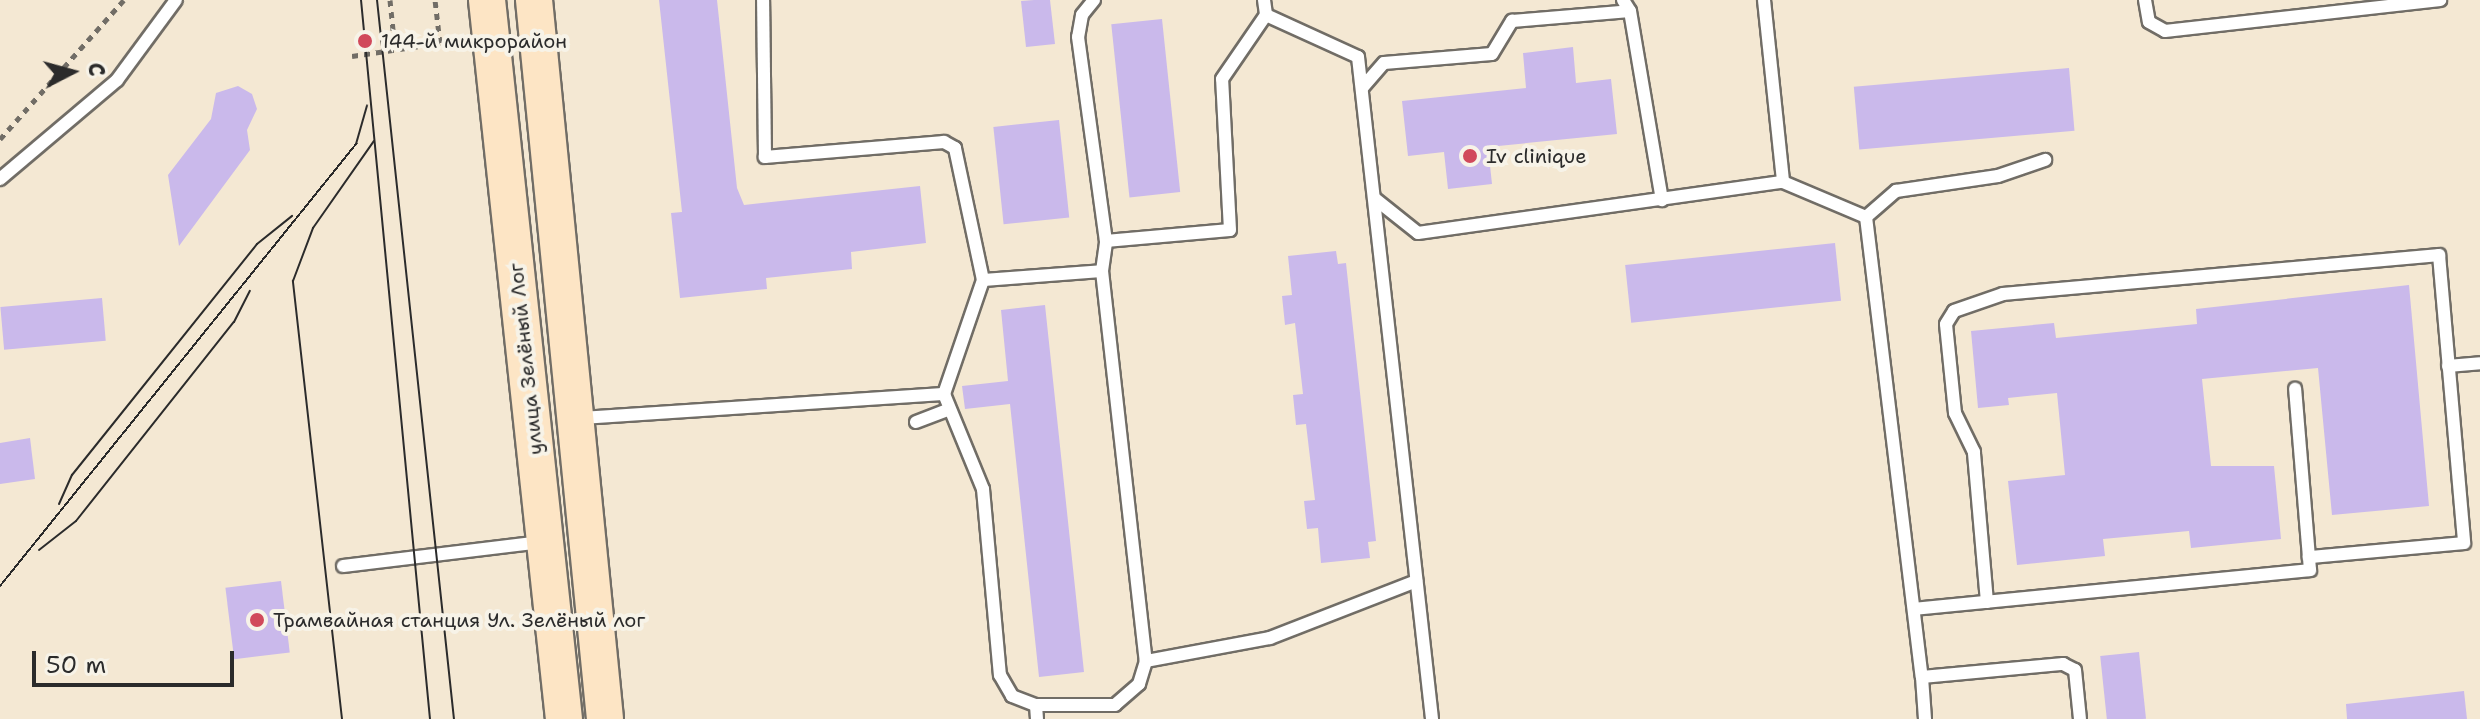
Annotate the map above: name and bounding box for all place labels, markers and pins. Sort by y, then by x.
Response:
place label: 144-й микрорайон [381,29,567,53]
marker: 144-й микрорайон [356,32,374,50]
place label: Iv clinique [1486,144,1586,168]
marker: Iv clinique [1461,147,1479,165]
place label: Трамвайная станция Ул. Зелёный лог [273,608,645,632]
marker: Трамвайная станция Ул. Зелёный лог [248,611,266,629]

